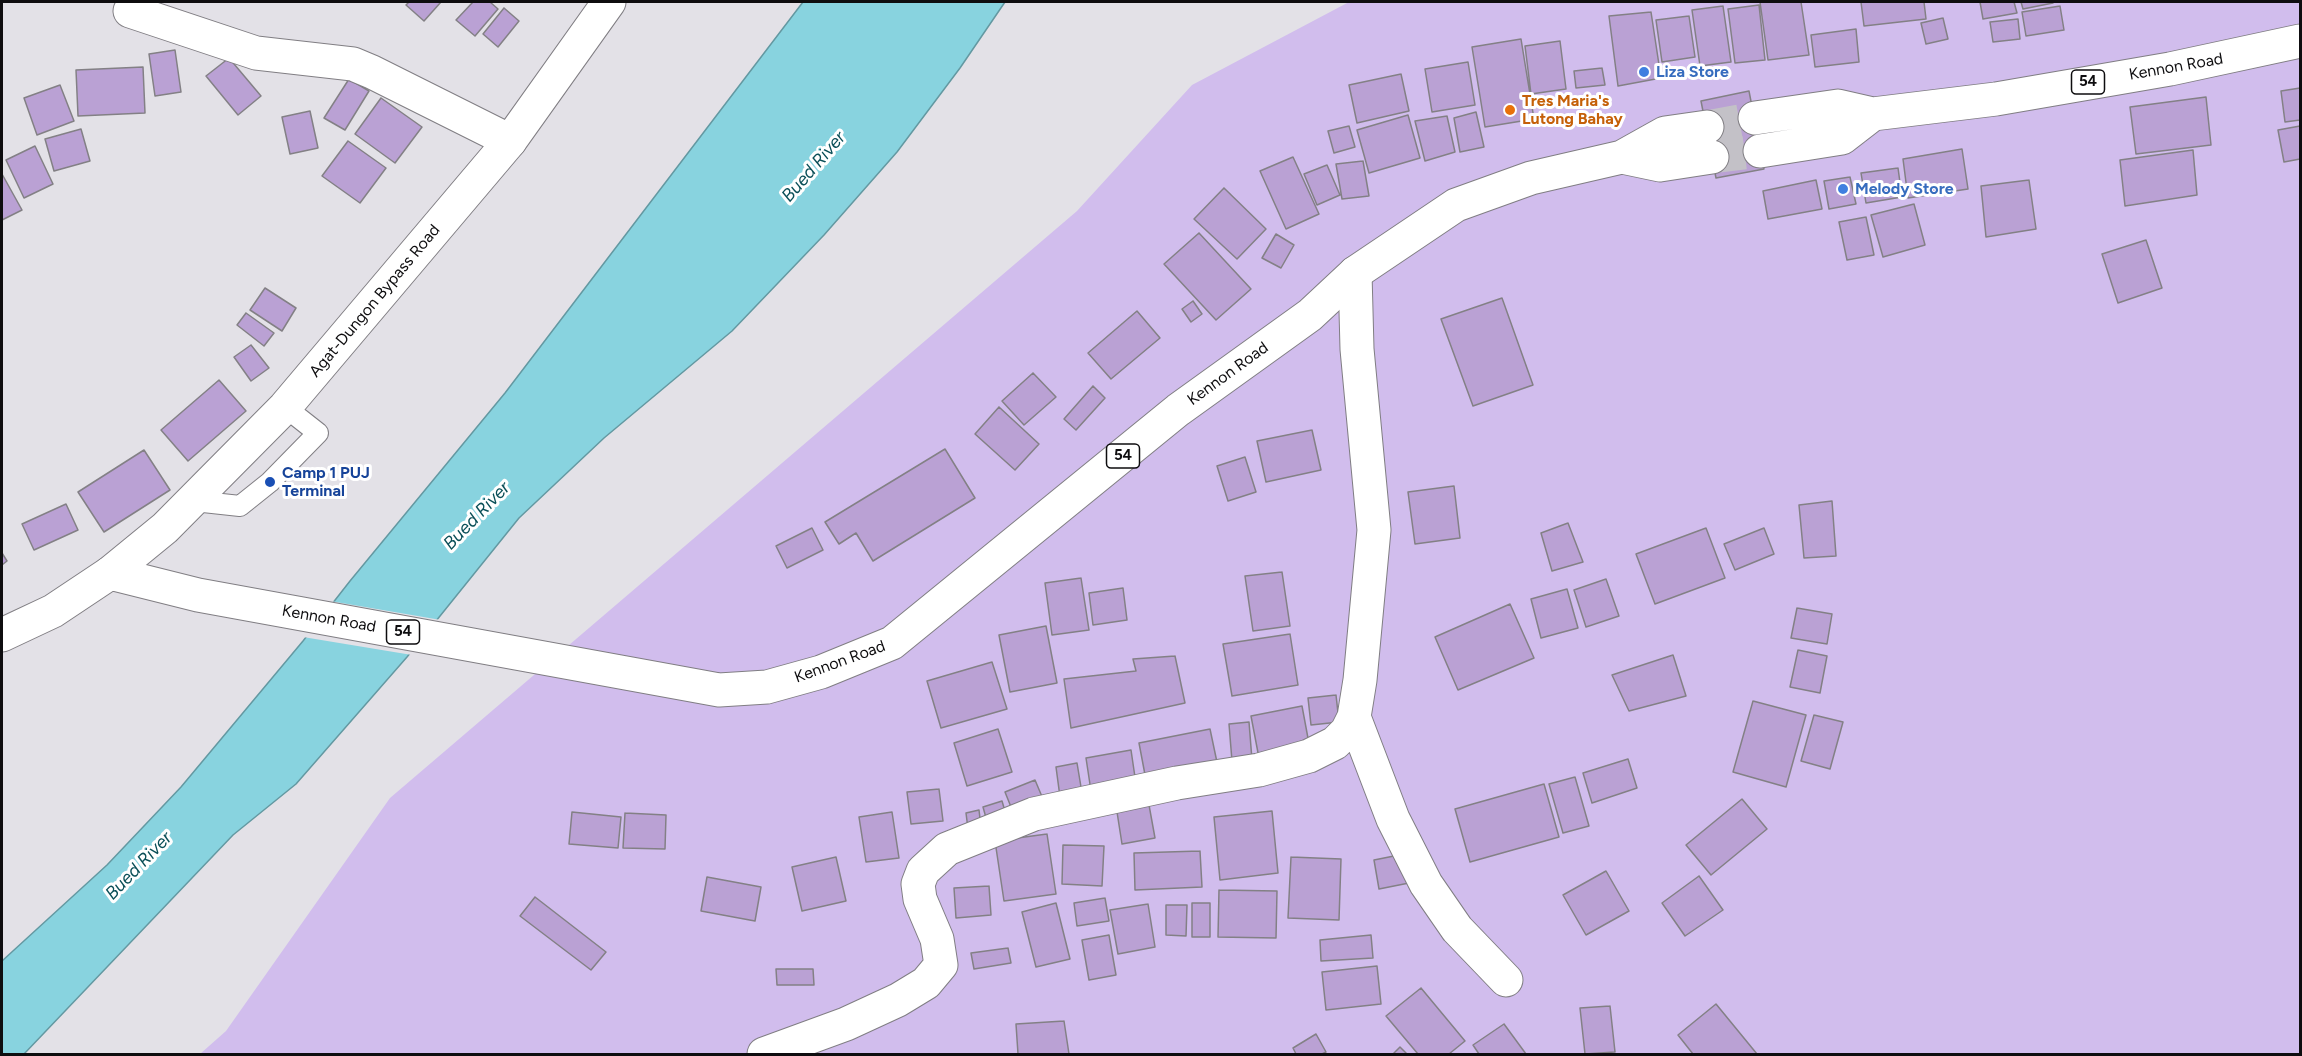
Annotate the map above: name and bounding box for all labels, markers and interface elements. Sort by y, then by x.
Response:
street label: Kennon Road [2127,49,2225,85]
place label: Liza Store [1656,62,1729,82]
marker: Liza Store [1637,65,1651,79]
road number: 54 [2072,70,2104,94]
place label: Tres Maria's Lutong Bahay [1522,91,1623,129]
marker: Tres Maria's Lutong Bahay [1503,103,1517,117]
water label: Bued River [777,127,851,207]
place label: Melody Store [1855,179,1954,199]
marker: Melody Store [1836,182,1850,196]
street label: Agat-Dungon Bypass Road [306,221,444,381]
street label: Kennon Road [1184,338,1272,410]
road number: 54 [1106,444,1140,468]
place label: Camp 1 PUJ Terminal [282,463,370,501]
marker: Camp 1 PUJ Terminal [263,475,277,489]
water label: Bued River [439,477,515,555]
street label: Kennon Road [280,601,378,637]
road number: 54 [386,620,420,644]
street label: Kennon Road [792,637,888,687]
water label: Bued River [101,827,177,905]

